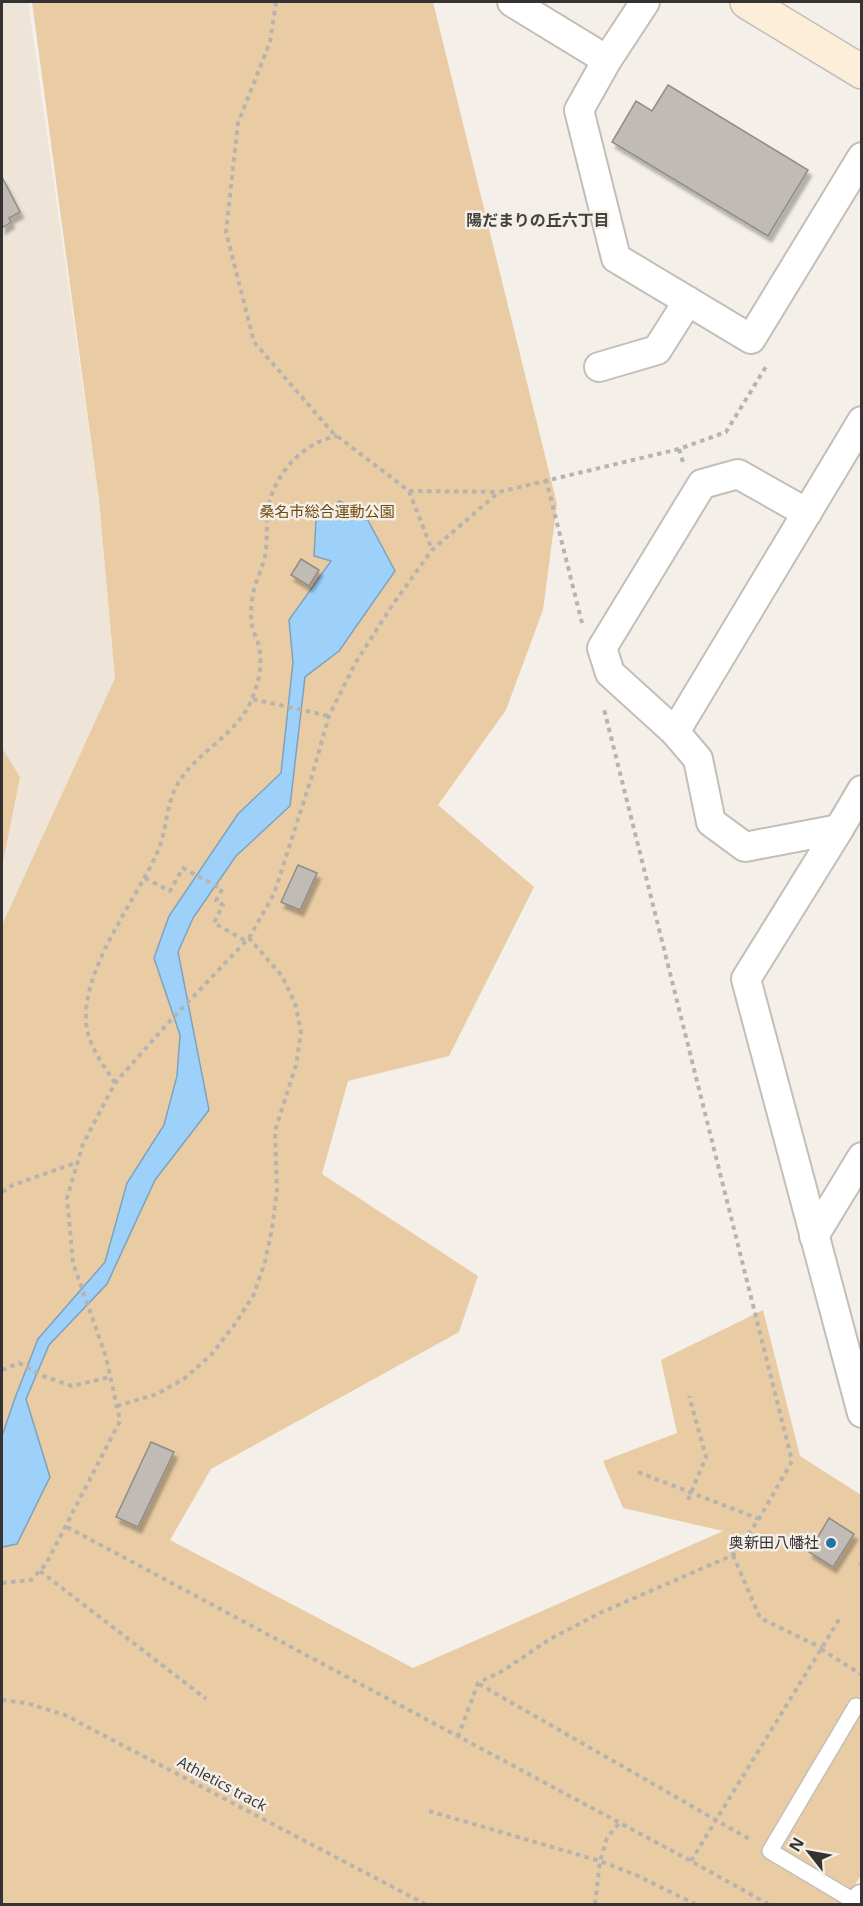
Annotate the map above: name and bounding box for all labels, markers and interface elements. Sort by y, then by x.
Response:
district label: 陽だまりの丘六丁目 [466,209,610,231]
park label: 桑名市総合運動公園 [259,501,395,521]
place label: 奥新田八幡社 [729,1532,819,1552]
marker: 奥新田八幡社 [824,1536,838,1550]
street label: Athletics track [174,1751,271,1815]
north arrow [779,1822,839,1882]
text: N [783,1833,809,1856]

